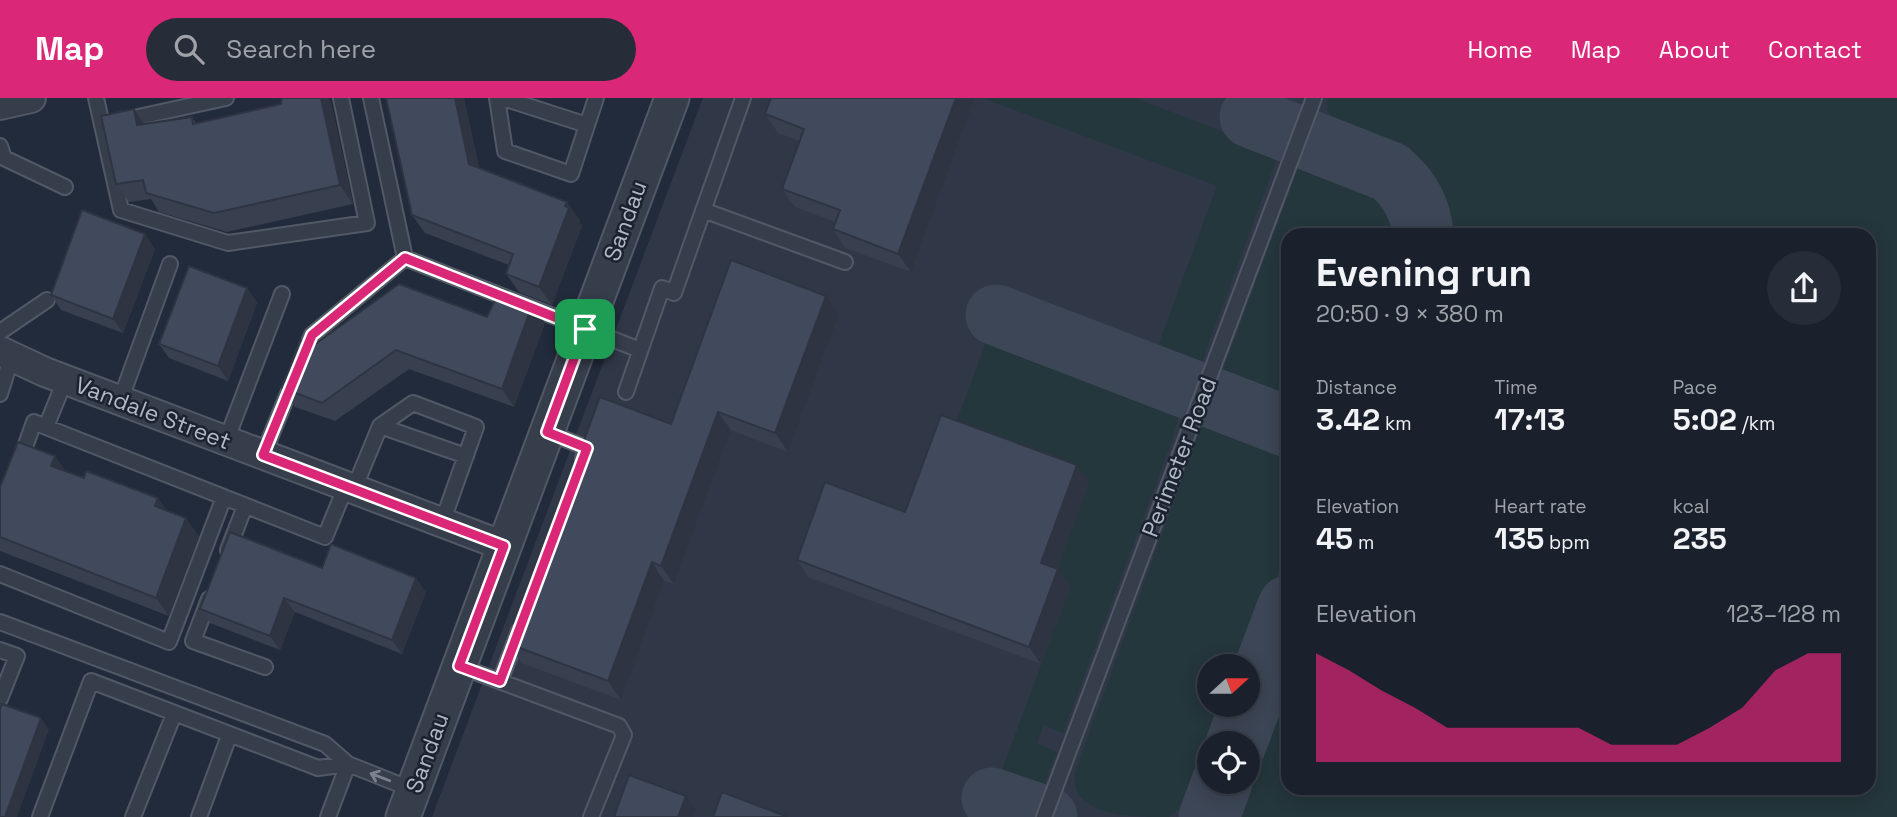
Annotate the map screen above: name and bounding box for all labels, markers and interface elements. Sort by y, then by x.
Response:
search box [146,18,636,81]
text: Map [35,28,104,70]
icon: search [170,30,208,68]
text: Search here [226,32,376,66]
text: Home [1467,34,1533,65]
text: Map [1571,34,1621,65]
text: About [1659,34,1730,65]
text: Contact [1768,34,1862,65]
street label: Sandau [597,177,653,265]
text: Evening run [1316,249,1532,297]
button: share [1767,251,1841,325]
pin [555,299,615,359]
text: 20:50 · 9 × 380 m [1316,299,1504,329]
icon: arrive [566,310,604,348]
street label: Vandale Street [71,370,235,456]
street label: Perimeter Road [1135,373,1223,541]
text: Distance [1316,375,1397,400]
text: Time [1494,375,1538,400]
text: Pace [1673,375,1717,400]
text: 3.42 [1316,400,1380,439]
text: 17:13 [1494,400,1565,439]
text: 5:02 [1673,400,1737,439]
text: km [1380,411,1412,436]
text: /km [1737,411,1775,436]
text: Elevation [1316,494,1399,519]
text: Heart rate [1494,494,1587,519]
text: kcal [1673,494,1709,519]
text: 45 [1316,519,1353,558]
text: 135 [1494,519,1544,558]
text: 235 [1673,519,1727,558]
text: m [1353,530,1374,555]
text: bpm [1544,530,1590,555]
text: Elevation [1316,599,1417,629]
text: 123–128 m [1726,599,1841,629]
north arrow [1197,654,1260,718]
map controls [1197,654,1260,794]
street label: Sandau [399,709,455,797]
button: locate [1197,731,1260,794]
one-way arrow [370,769,392,782]

